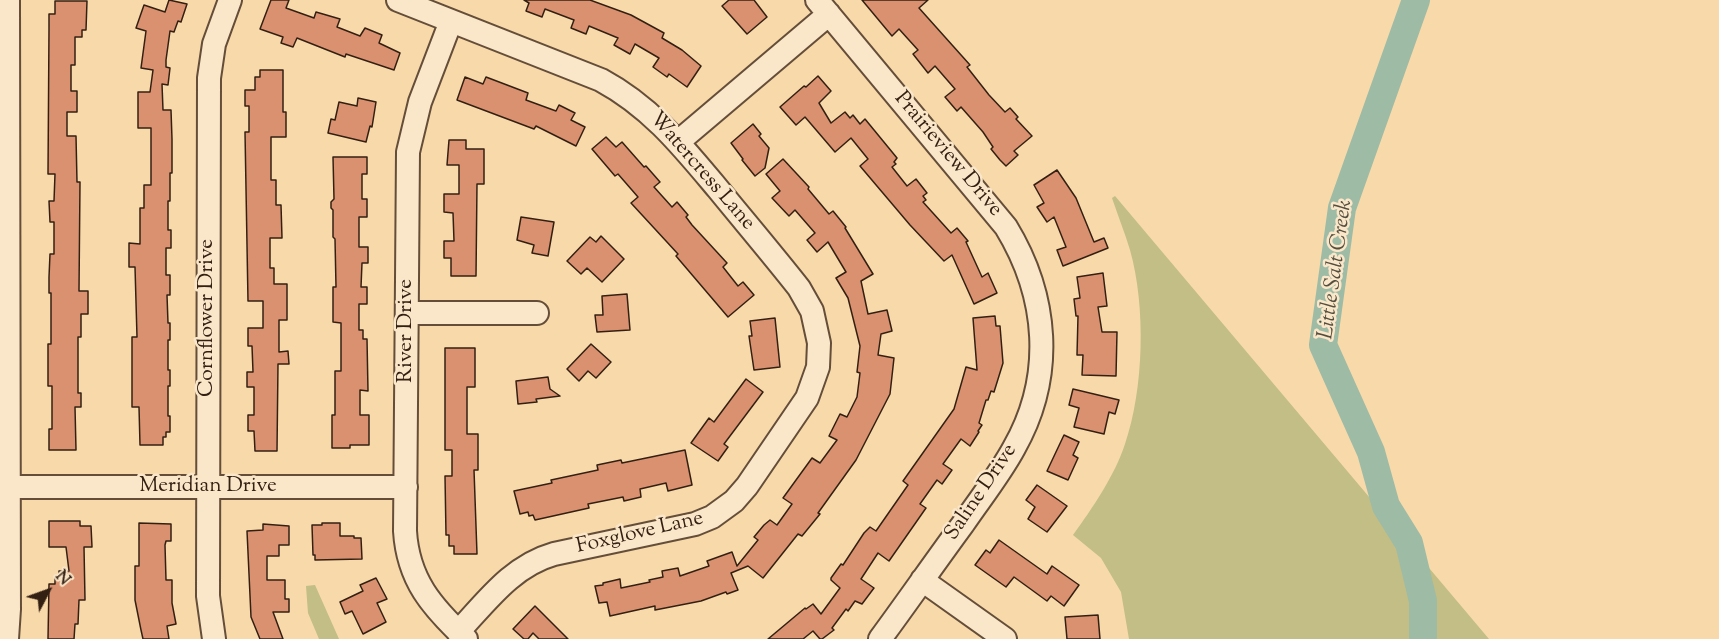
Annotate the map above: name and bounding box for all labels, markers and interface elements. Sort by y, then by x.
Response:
street label: Prairieview Drive [887,87,1007,223]
street label: Watercress Lane [643,108,759,236]
water label: Little Salt Creek [1314,199,1360,341]
street label: Cornflower Drive [195,239,221,397]
street label: River Drive [394,279,420,383]
street label: Saline Drive [941,440,1023,546]
street label: Meridian Drive [139,474,277,500]
street label: Foxglove Lane [574,507,706,561]
north arrow [18,561,78,621]
text: N [49,566,75,591]

